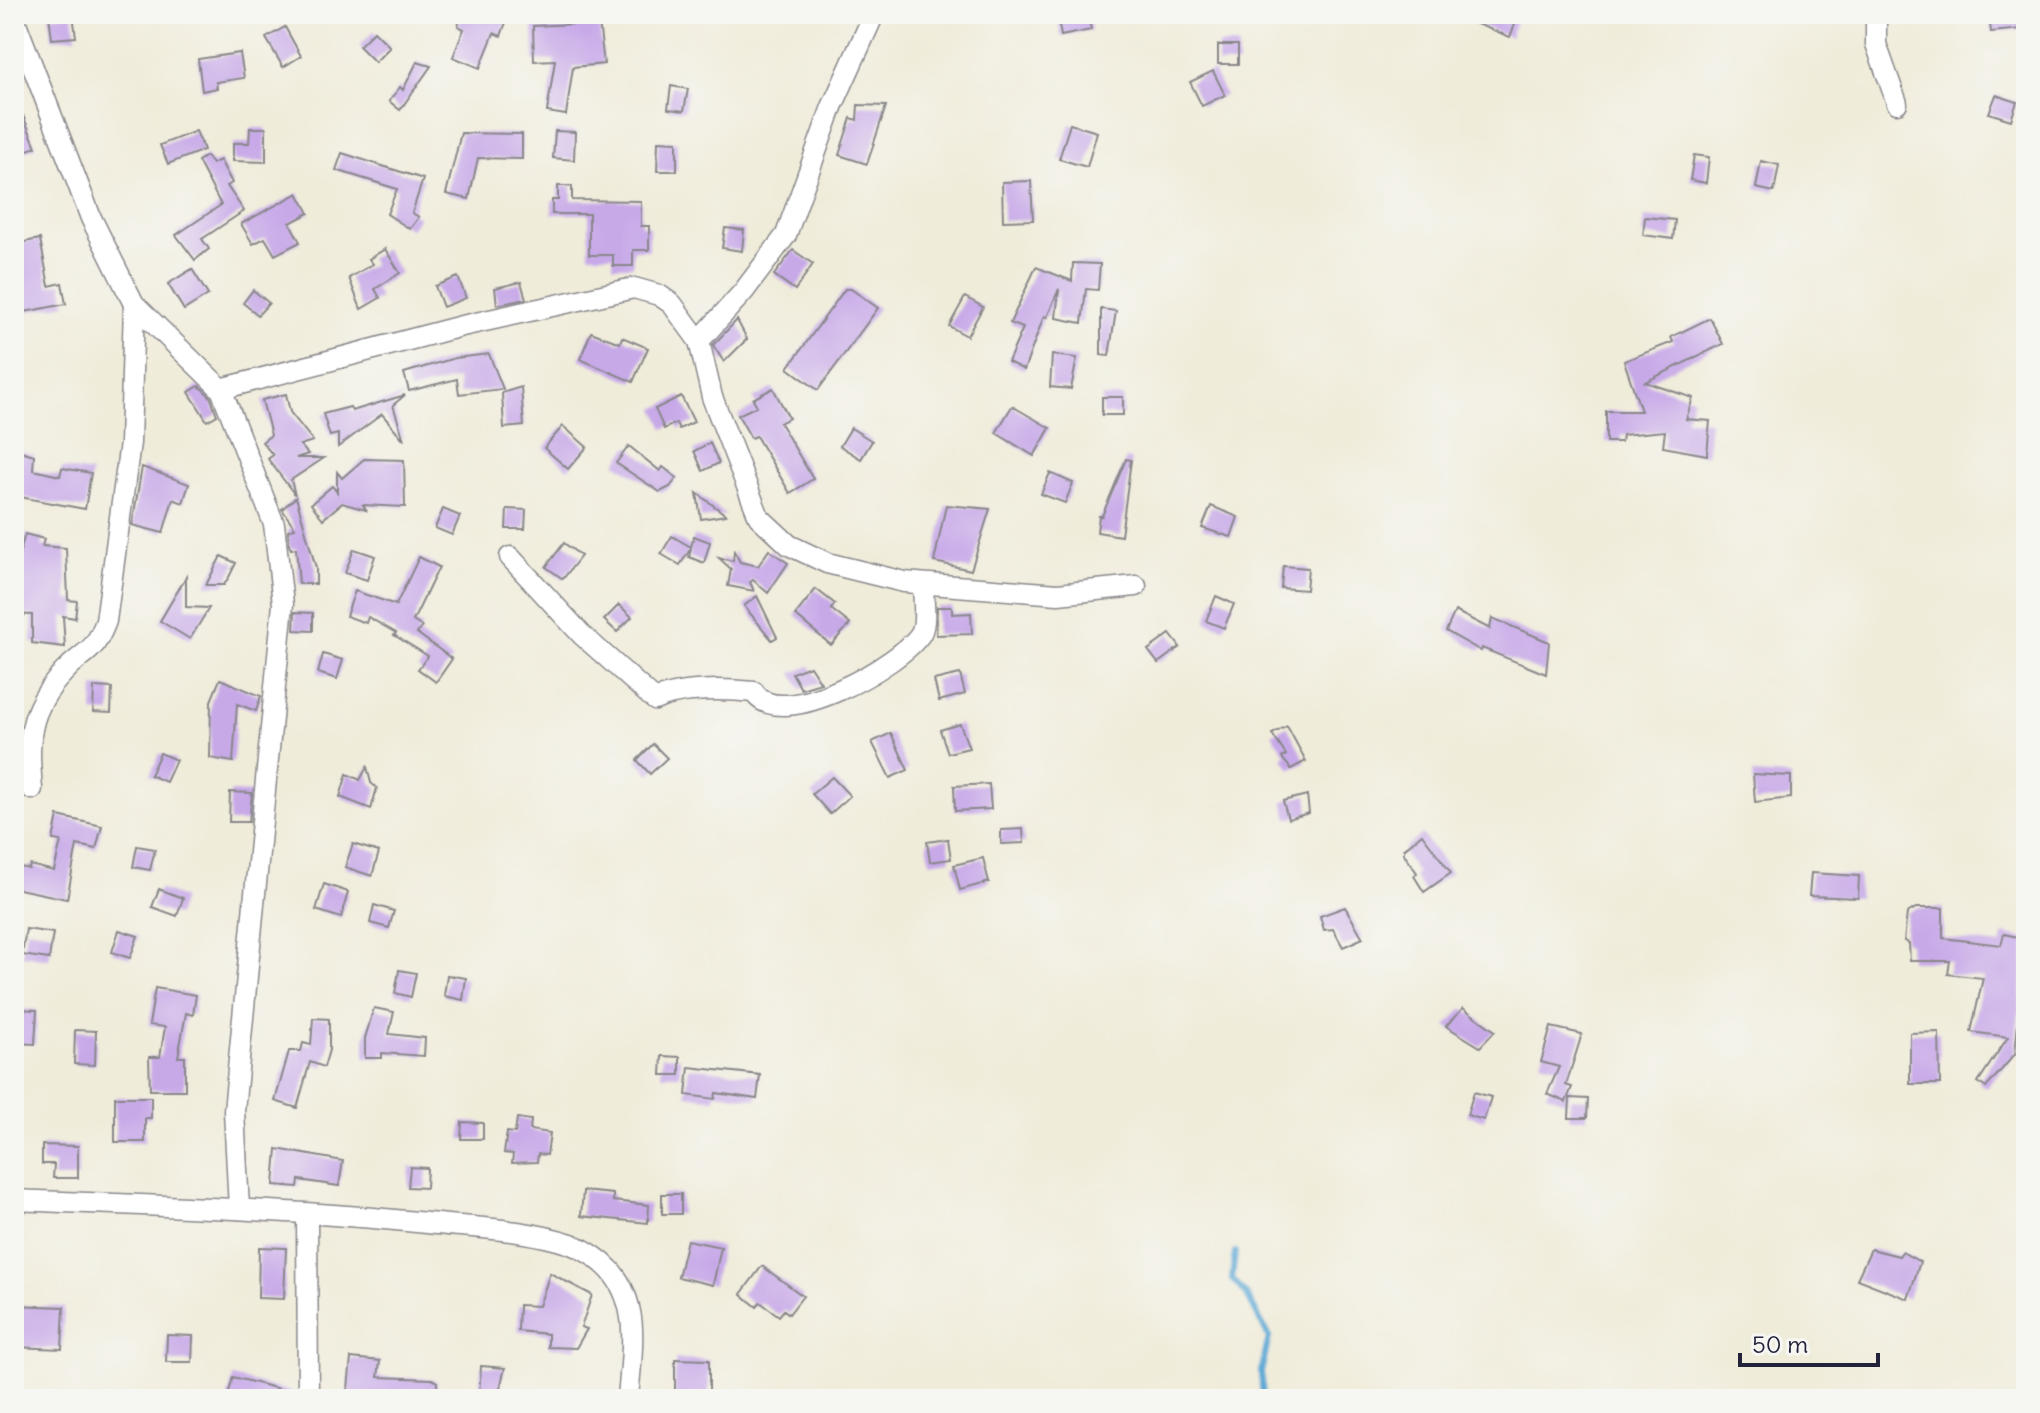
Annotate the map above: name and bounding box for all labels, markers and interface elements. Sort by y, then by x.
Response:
scale bar [1740,1317,1878,1367]
text: 50 m [1752,1329,1808,1359]

